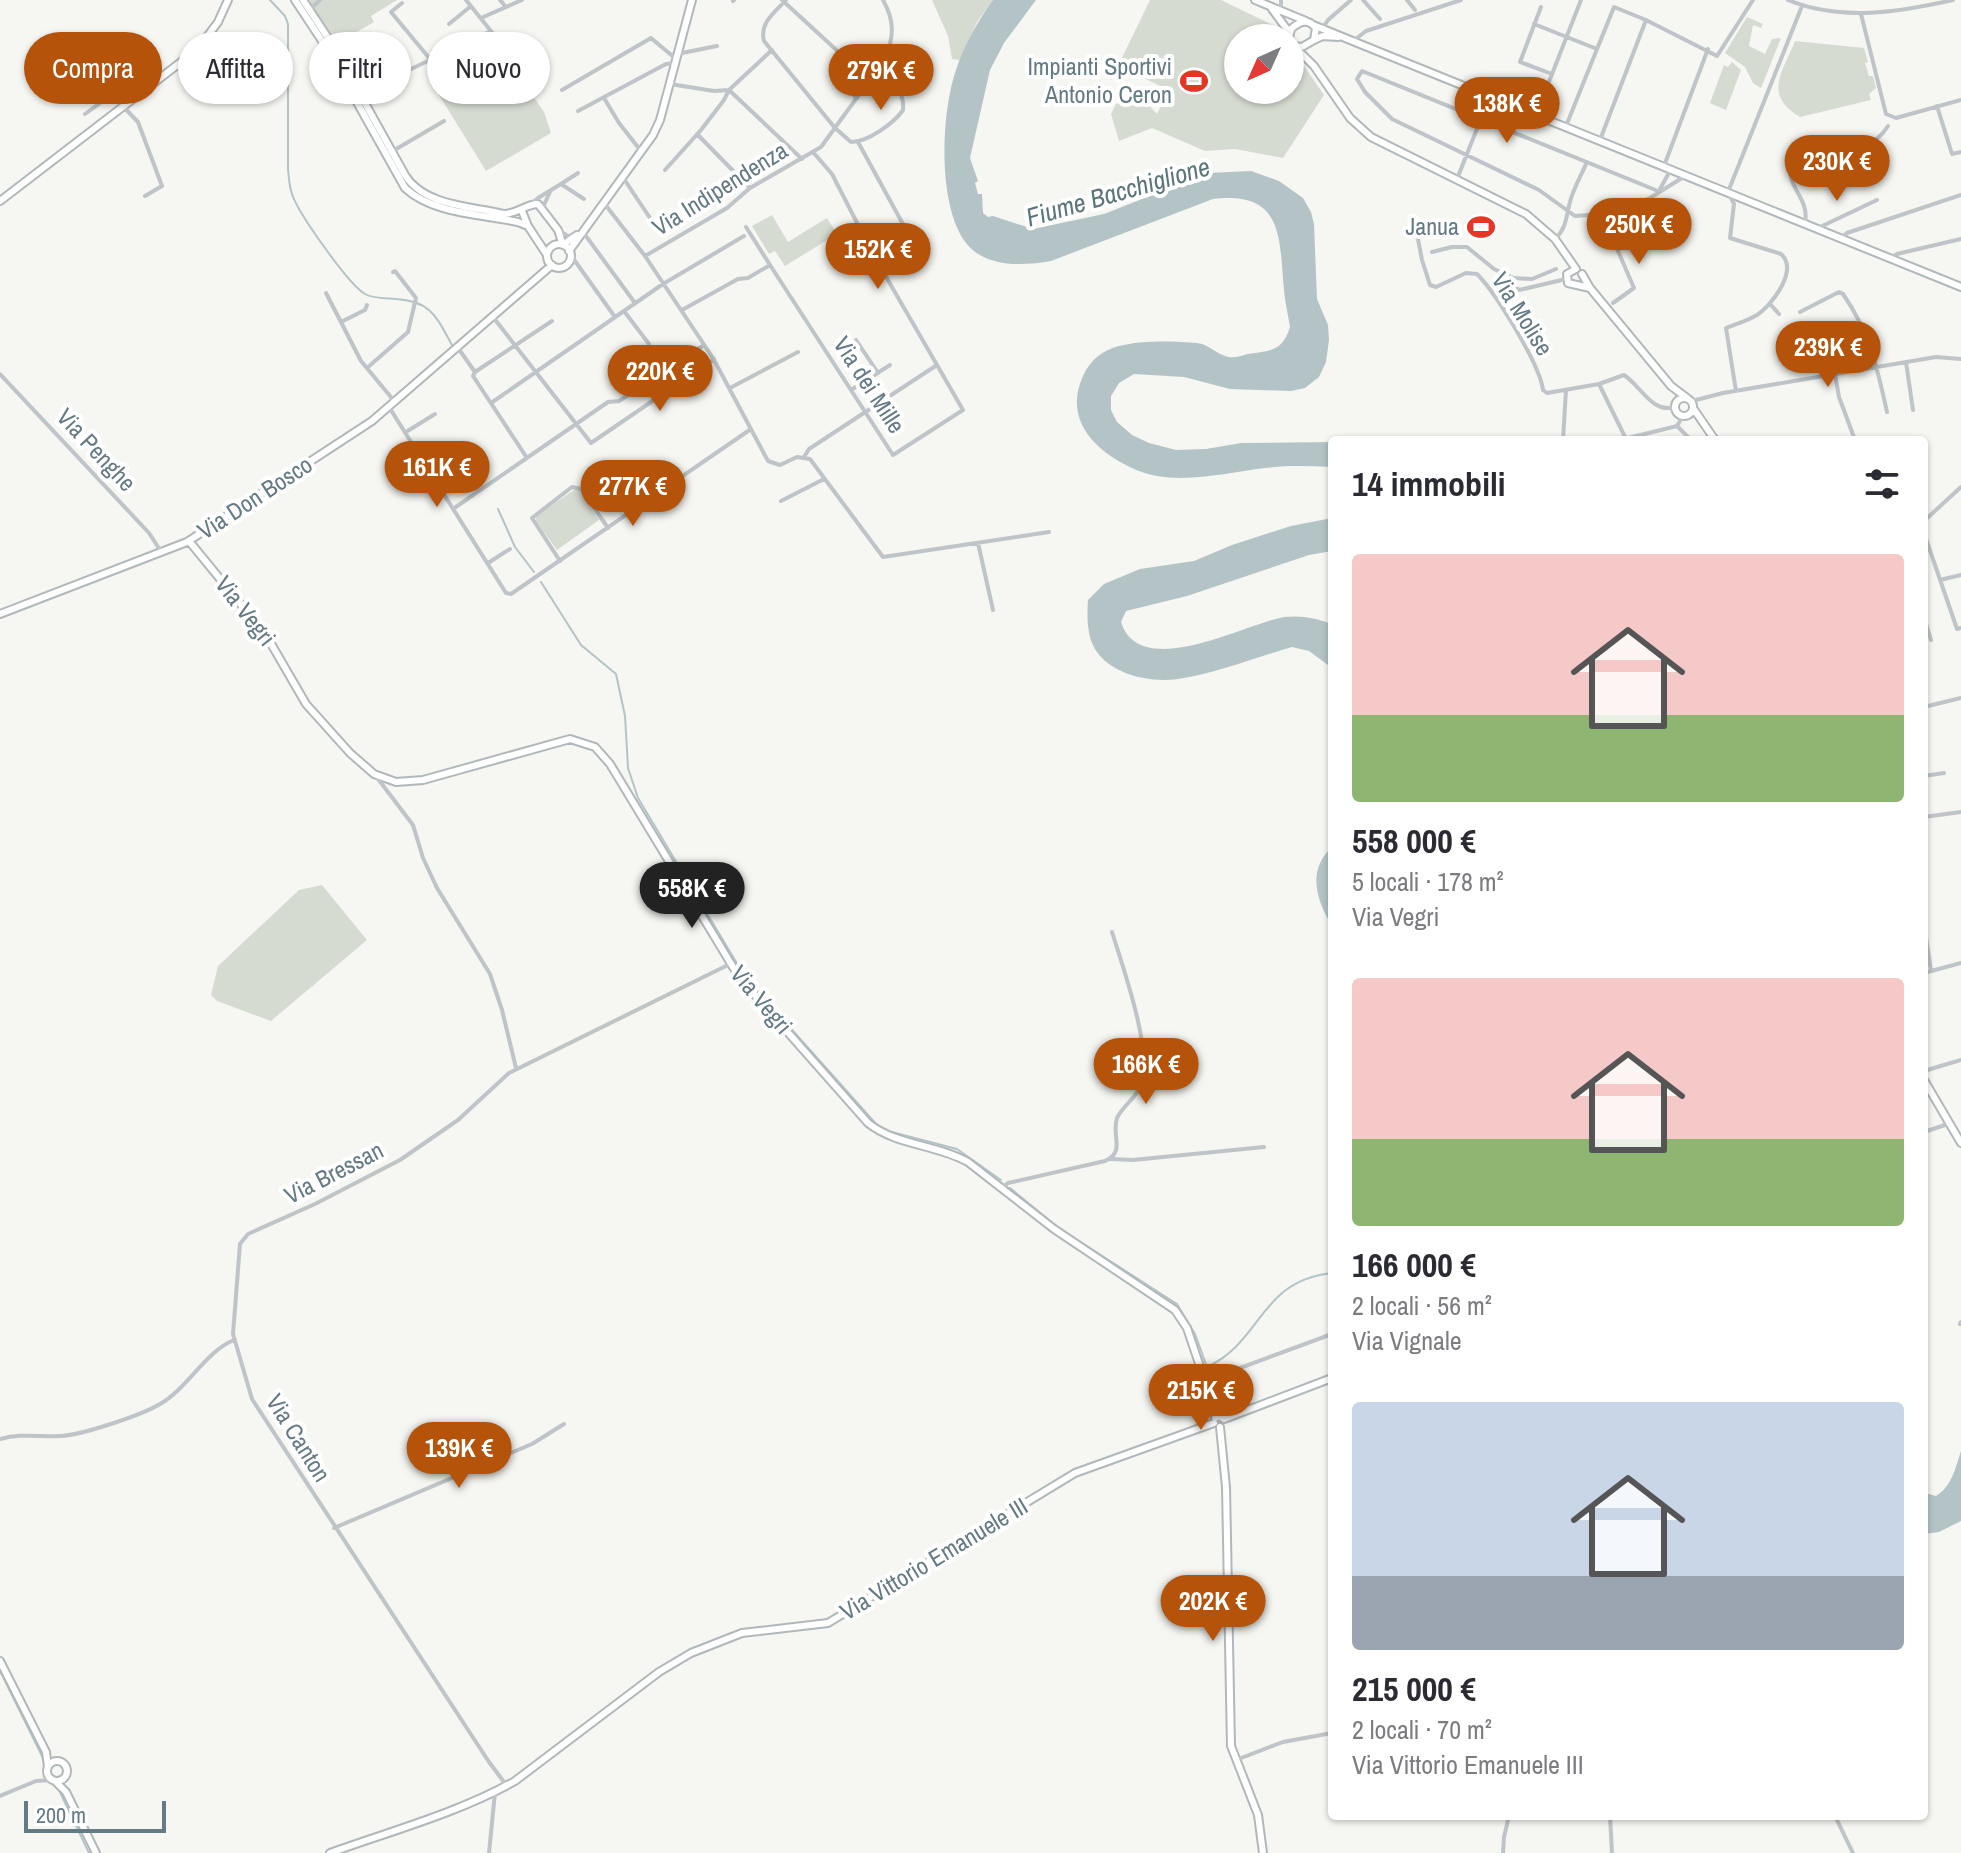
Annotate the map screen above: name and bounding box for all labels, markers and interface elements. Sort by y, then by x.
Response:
north arrow [1224,24,1304,104]
map controls [1224,24,1304,104]
chip: Compra [24,32,162,104]
chip: Affitta [178,32,293,104]
chip: Filtri [309,32,411,104]
chip: Nuovo [427,32,550,104]
pin: 279K € [816,44,946,112]
place label: Impianti Sportivi Antonio Ceron [1028,50,1172,110]
text: 279K € [847,52,915,87]
sports icon: Impianti Sportivi Antonio Ceron [1179,66,1209,96]
pin: 138K € [1442,77,1572,145]
text: 138K € [1473,85,1541,120]
street label: Via Indipendenza [646,134,793,243]
pin: 230K € [1772,135,1902,203]
text: 230K € [1803,143,1871,178]
water label: Fiume Bacchiglione [1022,149,1214,234]
pin: 250K € [1574,198,1704,266]
text: 250K € [1605,206,1673,241]
place label: Janua [1405,210,1459,242]
sports icon: Janua [1466,212,1496,242]
pin: 152K € [813,223,943,291]
text: 152K € [844,231,912,266]
street label: Via Molise [1485,266,1561,361]
pin: 239K € [1763,321,1893,389]
text: 239K € [1794,329,1862,364]
street label: Via dei Mille [827,330,913,439]
pin: 220K € [595,345,725,413]
text: 220K € [626,353,694,388]
street label: Via Penghe [50,401,143,498]
pin: 161K € [372,441,502,509]
street label: Via Don Bosco [191,448,318,546]
text: 161K € [403,449,471,484]
pin: 277K € [568,460,698,528]
text: 14 immobili [1352,461,1505,507]
icon: filters [1860,462,1904,506]
text: 277K € [599,468,667,503]
street label: Via Vegri [208,569,283,652]
icon: home [1556,606,1700,750]
text: 558 000 € [1352,818,1476,864]
pin: 558K € [627,862,757,930]
text: 5 locali · 178 m² [1352,864,1504,899]
text: 558K € [658,870,726,905]
text: Via Vegri [1352,899,1439,934]
street label: Via Vegri [724,958,800,1041]
icon: home [1556,1030,1700,1174]
pin: 166K € [1081,1038,1211,1106]
text: 166K € [1112,1046,1180,1081]
street label: Via Bressan [279,1134,388,1211]
text: 166 000 € [1352,1242,1476,1288]
text: 2 locali · 56 m² [1352,1288,1492,1323]
text: Via Vignale [1352,1323,1462,1358]
pin: 215K € [1136,1364,1266,1432]
text: 215K € [1167,1372,1235,1407]
street label: Via Canton [259,1387,338,1488]
pin: 139K € [394,1422,524,1490]
text: 139K € [425,1430,493,1465]
icon: home [1556,1454,1700,1598]
street label: Via Vittorio Emanuele III [834,1489,1033,1627]
pin: 202K € [1148,1575,1278,1643]
text: 202K € [1179,1583,1247,1618]
text: 215 000 € [1352,1666,1476,1712]
text: 2 locali · 70 m² [1352,1712,1492,1747]
text: Via Vittorio Emanuele III [1352,1747,1584,1782]
scale bar [24,1797,166,1833]
text: 200 m [36,1800,86,1830]

